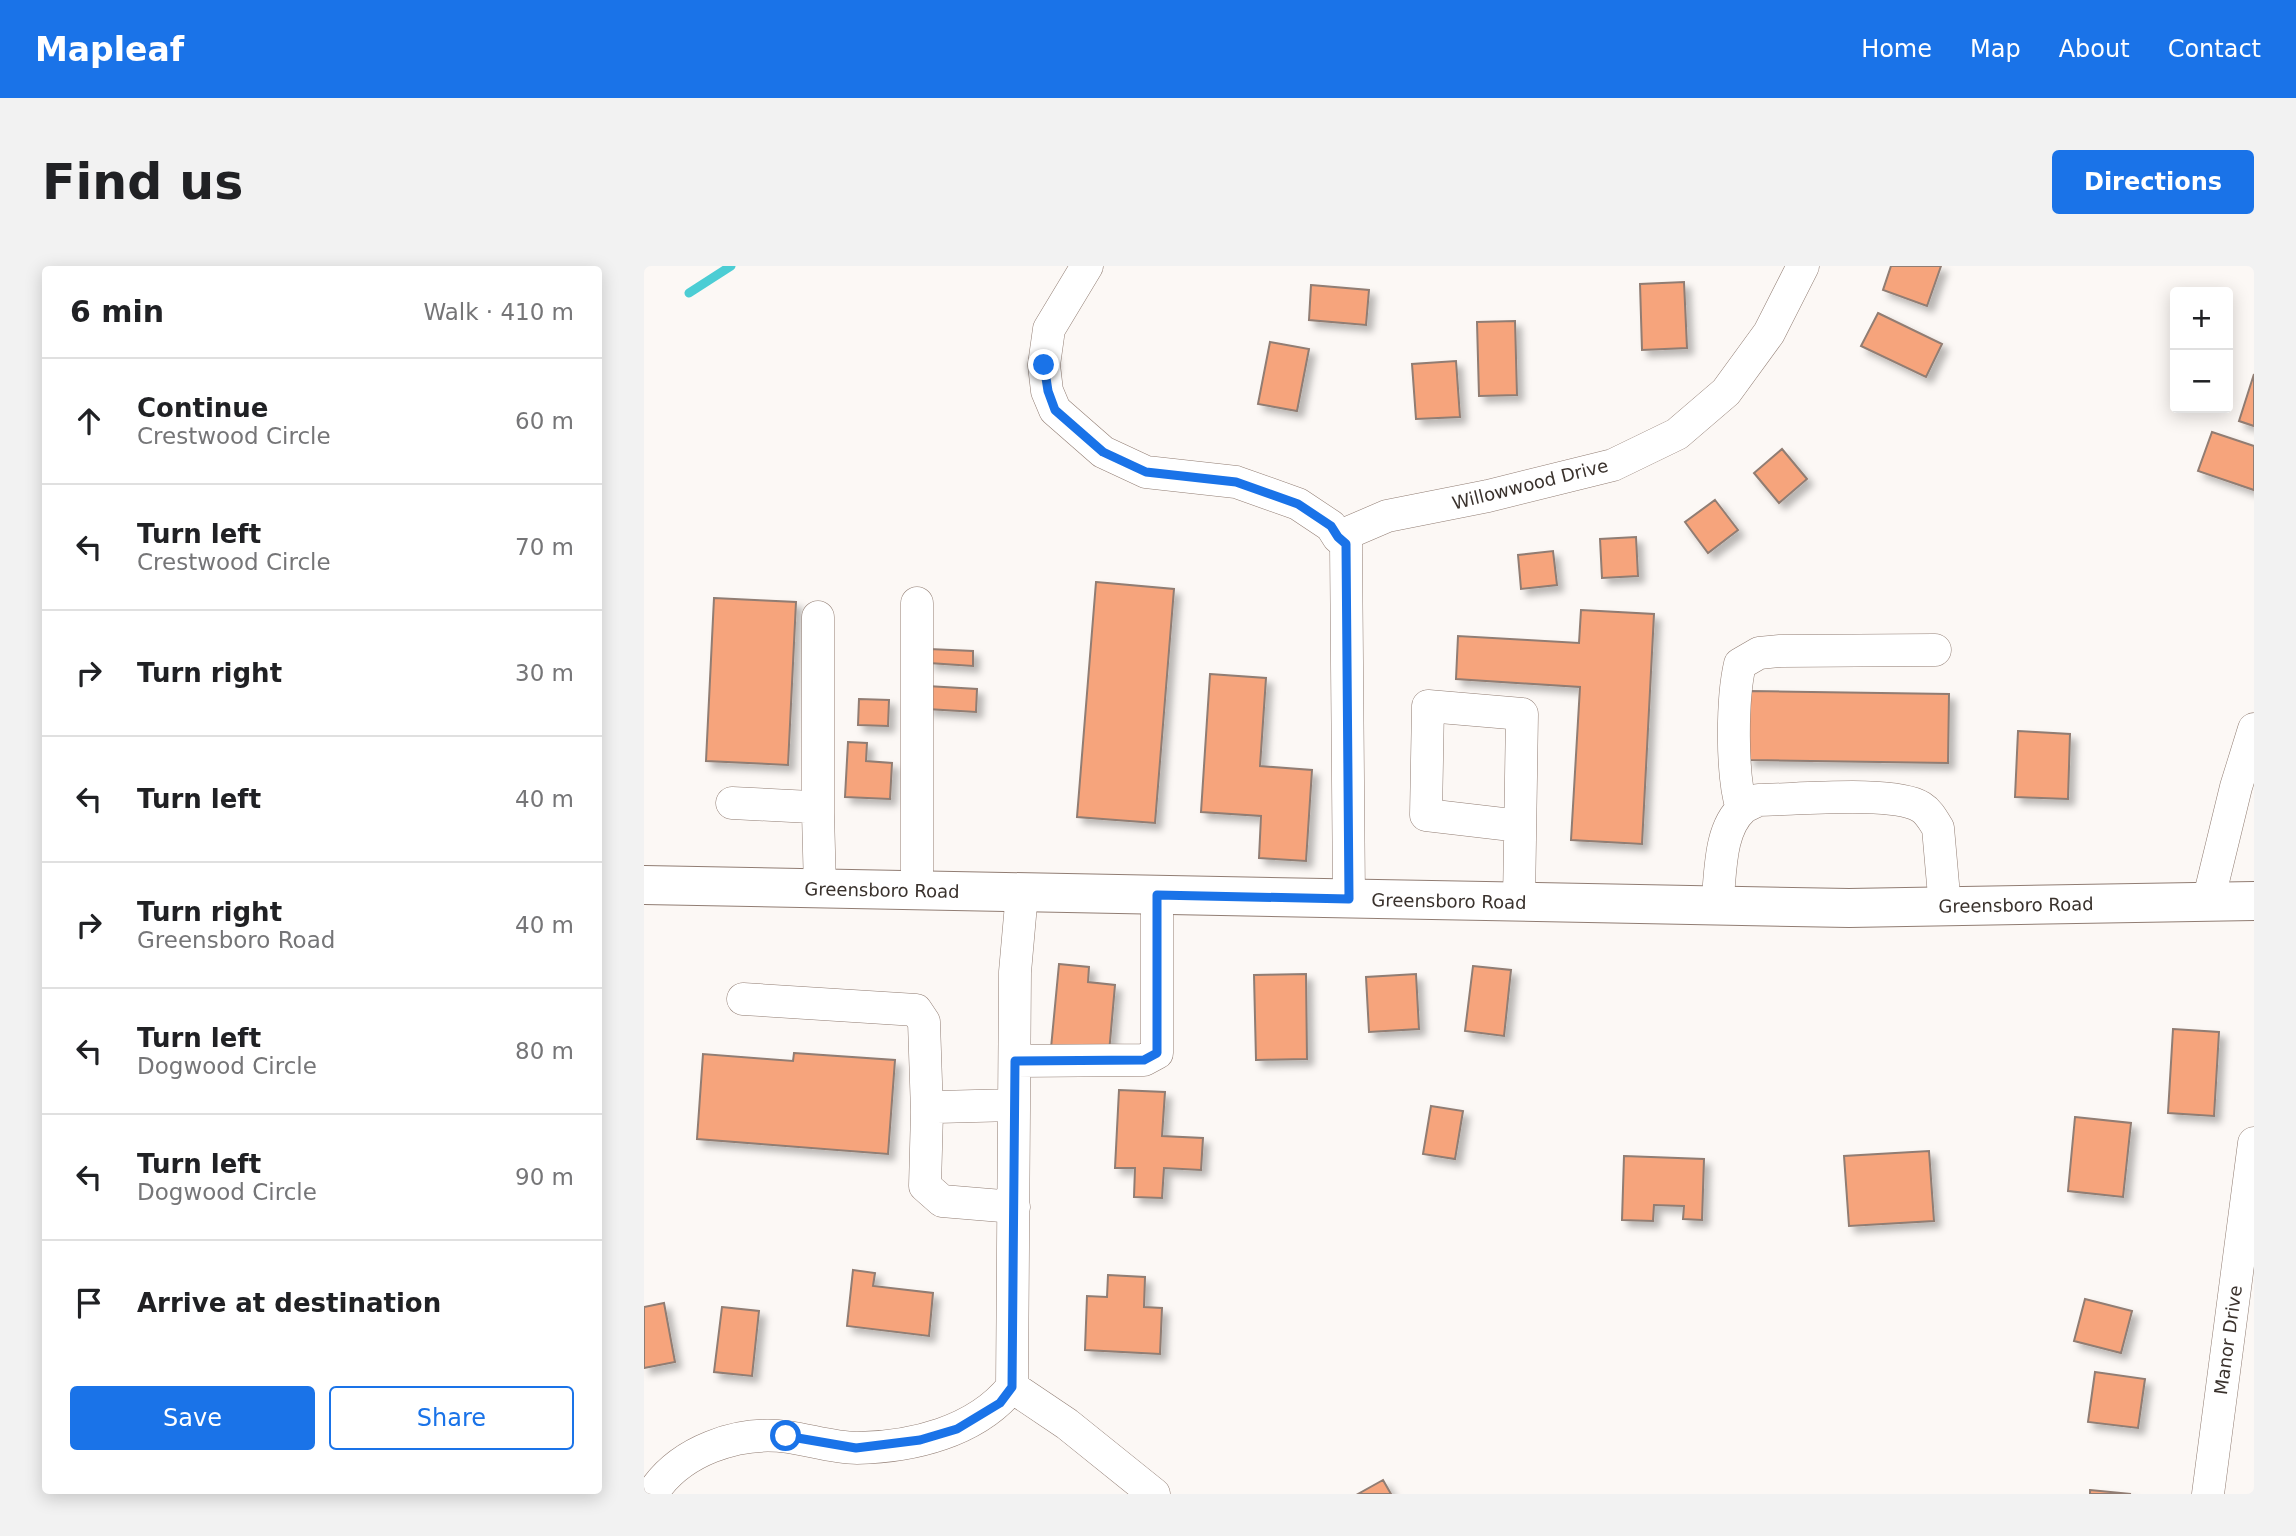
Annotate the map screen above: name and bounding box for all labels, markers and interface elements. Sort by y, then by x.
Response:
text: Mapleaf [35,30,184,69]
text: Home [1861,35,1932,63]
text: Map [1970,35,2021,63]
text: About [2059,35,2130,63]
text: Contact [2168,35,2261,63]
button: Directions [2052,150,2254,214]
text: Find us [42,154,243,211]
map controls [2170,287,2233,413]
button: + [2170,287,2233,350]
text: 6 min [70,294,164,329]
text: Walk · 410 m [423,299,574,325]
route end [1028,349,1059,380]
button: − [2170,350,2233,413]
text: Continue [137,393,268,423]
icon: ahead [70,402,108,440]
text: 60 m [515,408,574,434]
text: Crestwood Circle [137,423,331,449]
street label: Willowwood Drive [1450,454,1610,514]
text: Turn left [137,519,261,549]
icon: left [70,528,108,566]
text: 70 m [515,534,574,560]
text: Crestwood Circle [137,549,331,575]
icon: right [70,654,108,692]
text: Turn right [137,658,282,688]
text: 30 m [515,660,574,686]
icon: left [70,780,108,818]
text: Turn left [137,784,261,814]
text: 40 m [515,786,574,812]
street label: Greensboro Road [804,878,960,902]
street label: Greensboro Road [1371,889,1527,913]
street label: Greensboro Road [1938,893,2094,917]
text: Turn right [137,897,282,927]
icon: right [70,906,108,944]
text: 40 m [515,912,574,938]
text: Greensboro Road [137,927,335,953]
text: Turn left [137,1023,261,1053]
icon: left [70,1032,108,1070]
text: 80 m [515,1038,574,1064]
text: Dogwood Circle [137,1053,317,1079]
text: Turn left [137,1149,261,1179]
icon: left [70,1158,108,1196]
text: 90 m [515,1164,574,1190]
text: Dogwood Circle [137,1179,317,1205]
icon: arrive [70,1284,108,1322]
street label: Manor Drive [2210,1284,2246,1396]
text: Arrive at destination [137,1288,441,1318]
button: Save [70,1386,315,1450]
button: Share [329,1386,574,1450]
route start [770,1420,801,1451]

